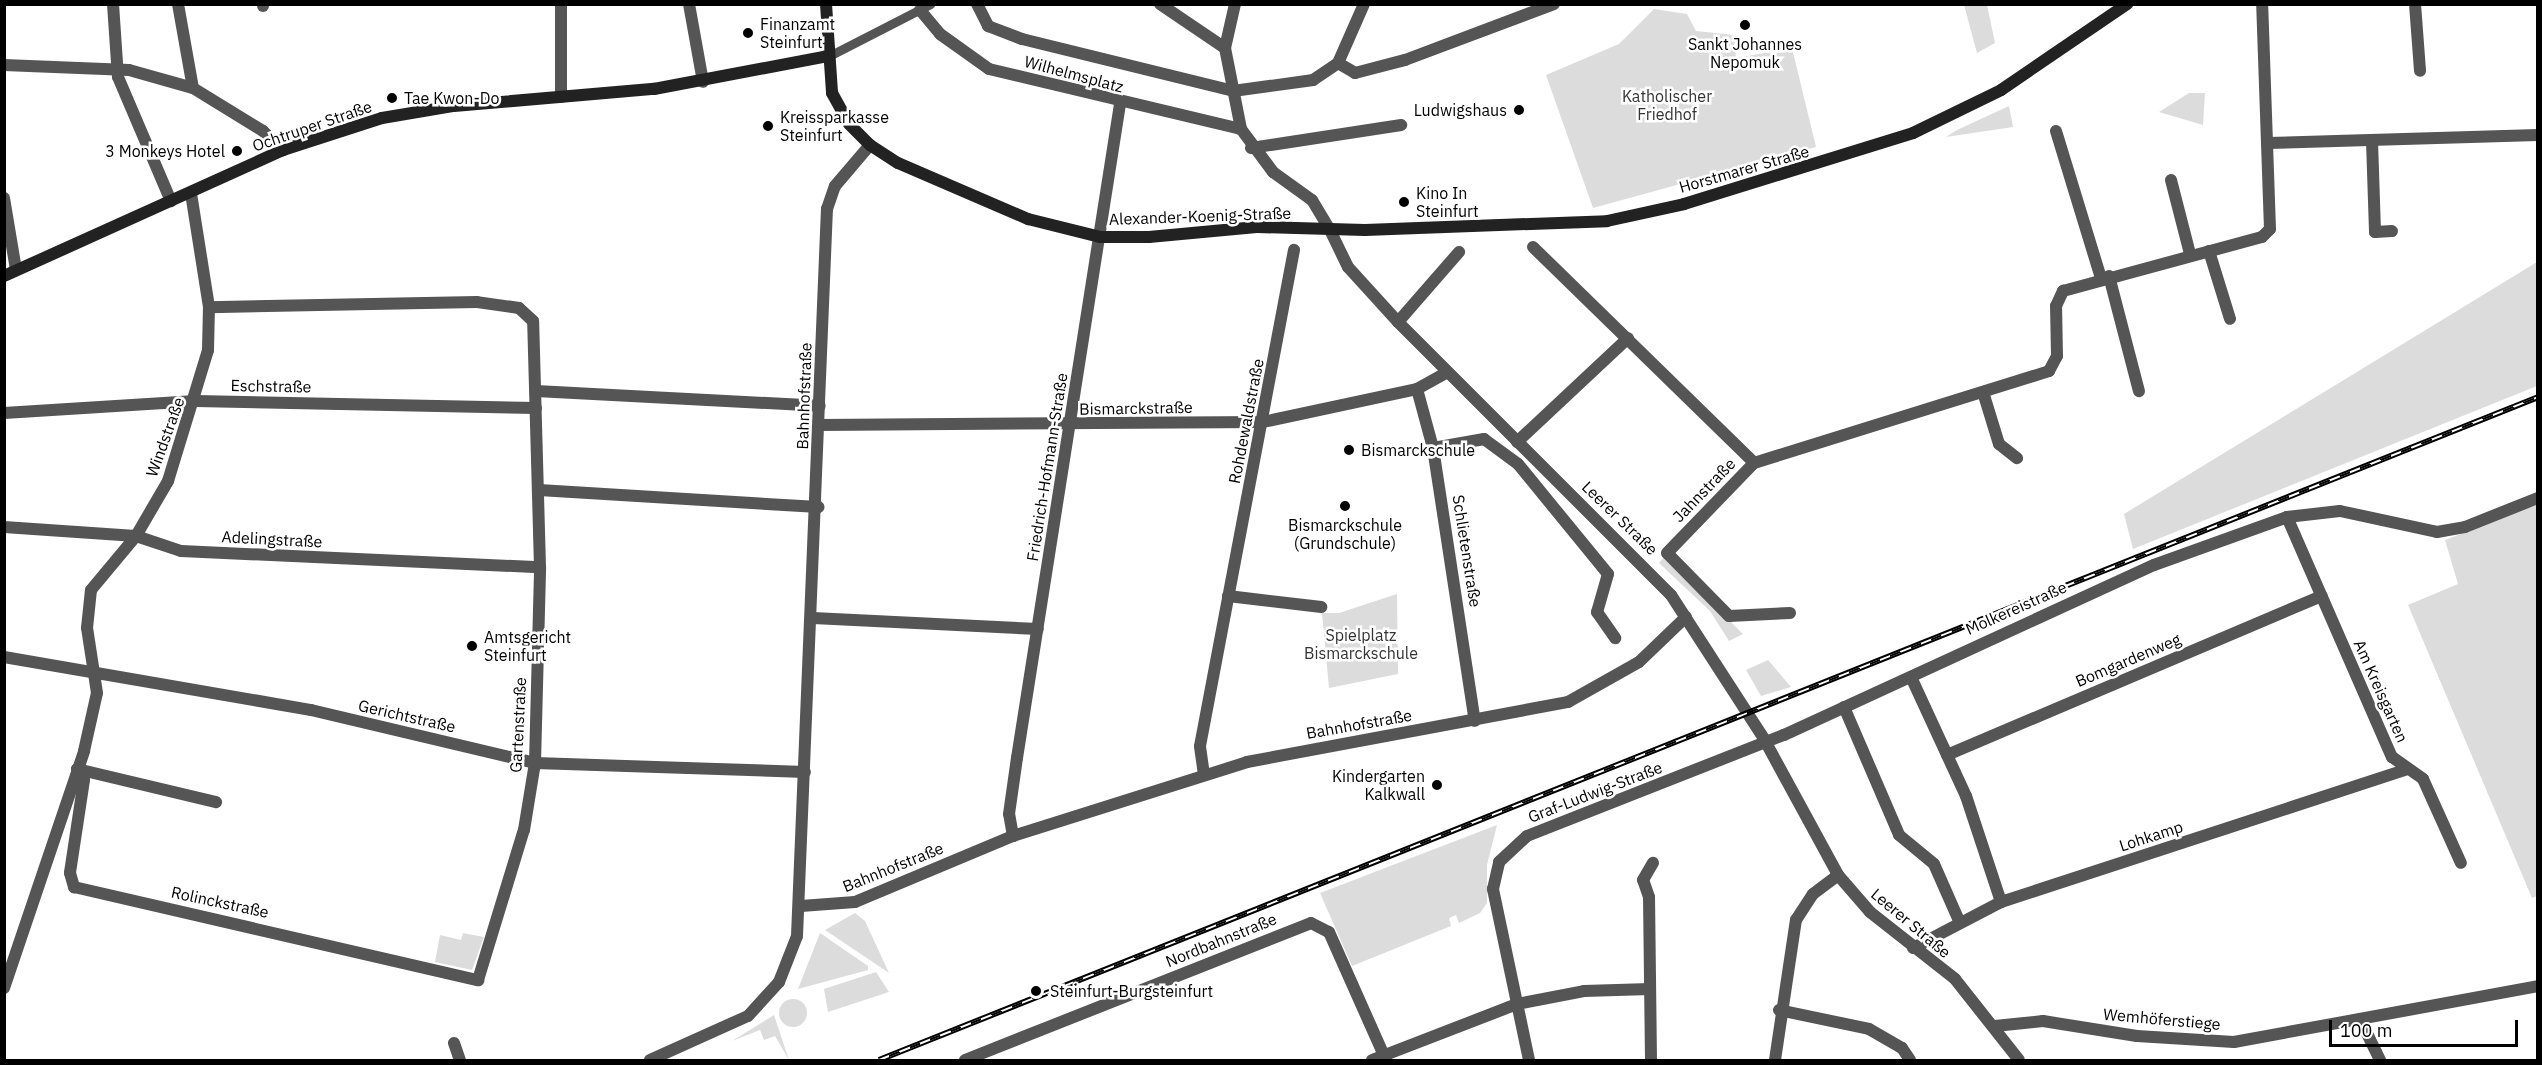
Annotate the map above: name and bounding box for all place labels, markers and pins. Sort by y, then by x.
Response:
place label: Finanzamt Steinfurt [760,14,835,52]
marker: Sankt Johannes Nepomuk [1738,18,1752,32]
marker: Finanzamt Steinfurt [741,26,755,40]
place label: Sankt Johannes Nepomuk [1688,34,1802,72]
place label: Tae Kwon-Do [404,88,499,108]
marker: Tae Kwon-Do [385,91,399,105]
place label: Ludwigshaus [1414,100,1507,120]
marker: Ludwigshaus [1512,103,1526,117]
place label: Kreissparkasse Steinfurt [780,107,889,145]
marker: Kreissparkasse Steinfurt [761,119,775,133]
place label: 3 Monkeys Hotel [105,141,225,161]
marker: 3 Monkeys Hotel [230,144,244,158]
place label: Kino In Steinfurt [1416,183,1479,221]
marker: Kino In Steinfurt [1397,195,1411,209]
place label: Bismarckschule [1361,440,1475,460]
marker: Bismarckschule [1342,443,1356,457]
marker: Bismarckschule (Grundschule) [1338,499,1352,513]
place label: Bismarckschule (Grundschule) [1288,515,1402,553]
place label: Amtsgericht Steinfurt [484,627,571,665]
marker: Amtsgericht Steinfurt [465,639,479,653]
place label: Kindergarten Kalkwall [1332,766,1425,804]
marker: Kindergarten Kalkwall [1430,778,1444,792]
place label: Steinfurt-Burgsteinfurt [1050,981,1213,1001]
marker: Steinfurt-Burgsteinfurt [1027,982,1045,1000]

